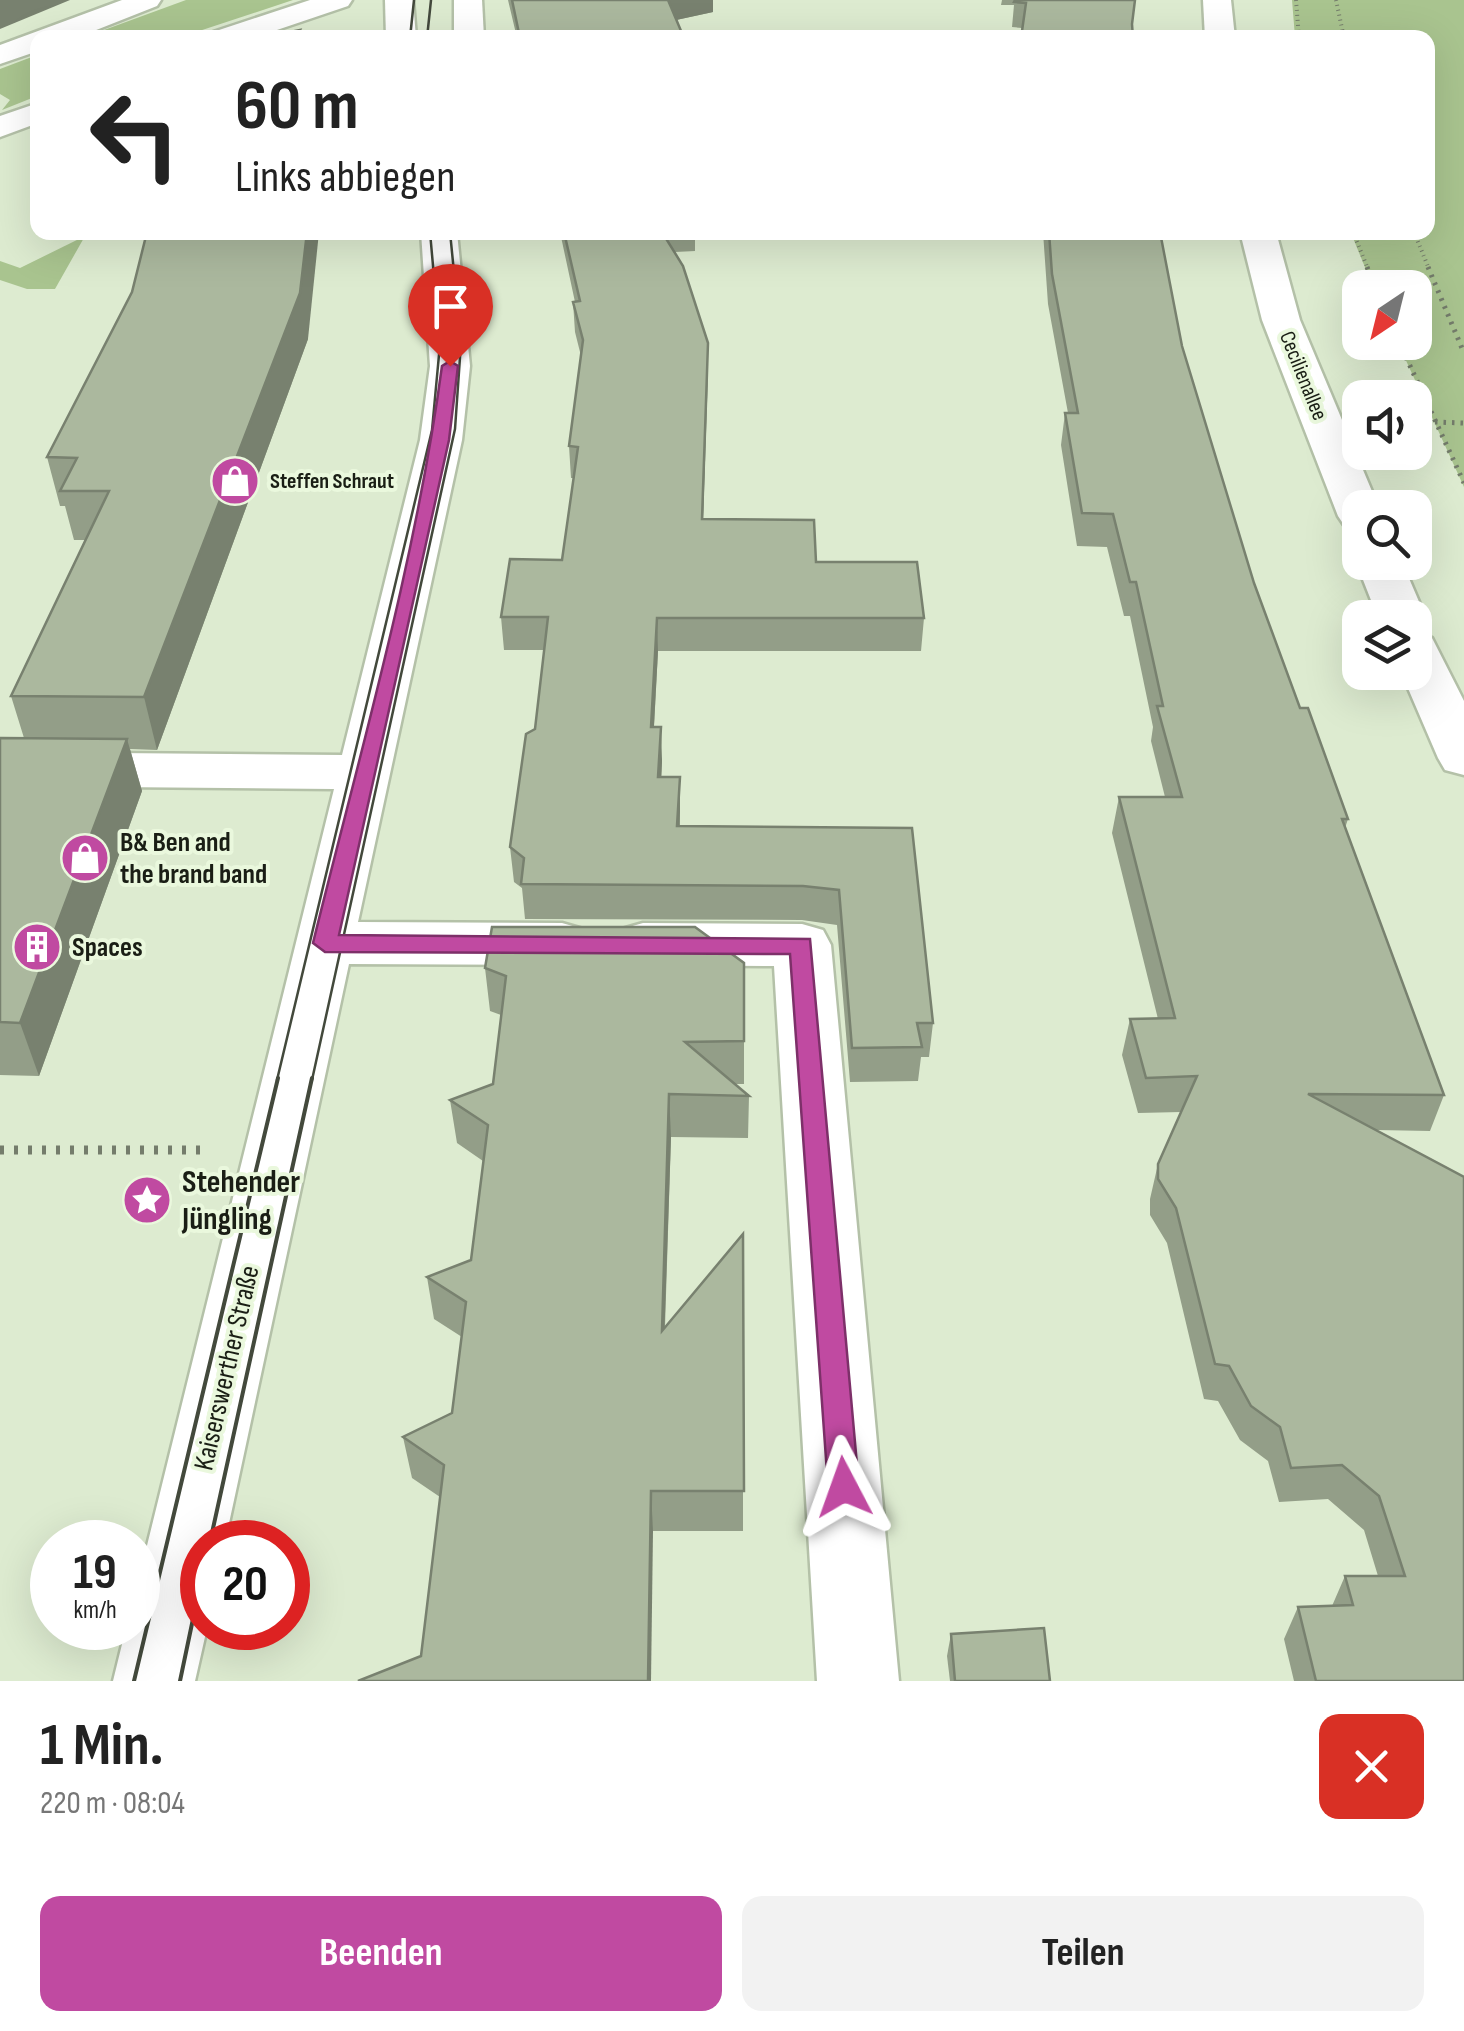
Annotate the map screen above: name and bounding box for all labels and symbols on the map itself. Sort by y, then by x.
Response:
pin [408,264,493,367]
north arrow [1342,270,1432,360]
street label: Cecilienallee [1273,328,1333,424]
shop icon: Steffen Schraut [209,455,261,507]
place label: Steffen Schraut [270,468,394,495]
place label: B& Ben and the brand band [120,826,267,891]
shop icon: B& Ben and the brand band [59,832,111,884]
building icon: Spaces [11,921,63,973]
place label: Spaces [72,931,143,964]
place label: Stehender Jüngling [181,1163,300,1239]
place icon: Stehender Jüngling [121,1174,173,1226]
street label: Kaiserswerther Straße [187,1263,267,1473]
position arrow [792,1435,896,1539]
speed limit sign: 20 [180,1520,310,1650]

